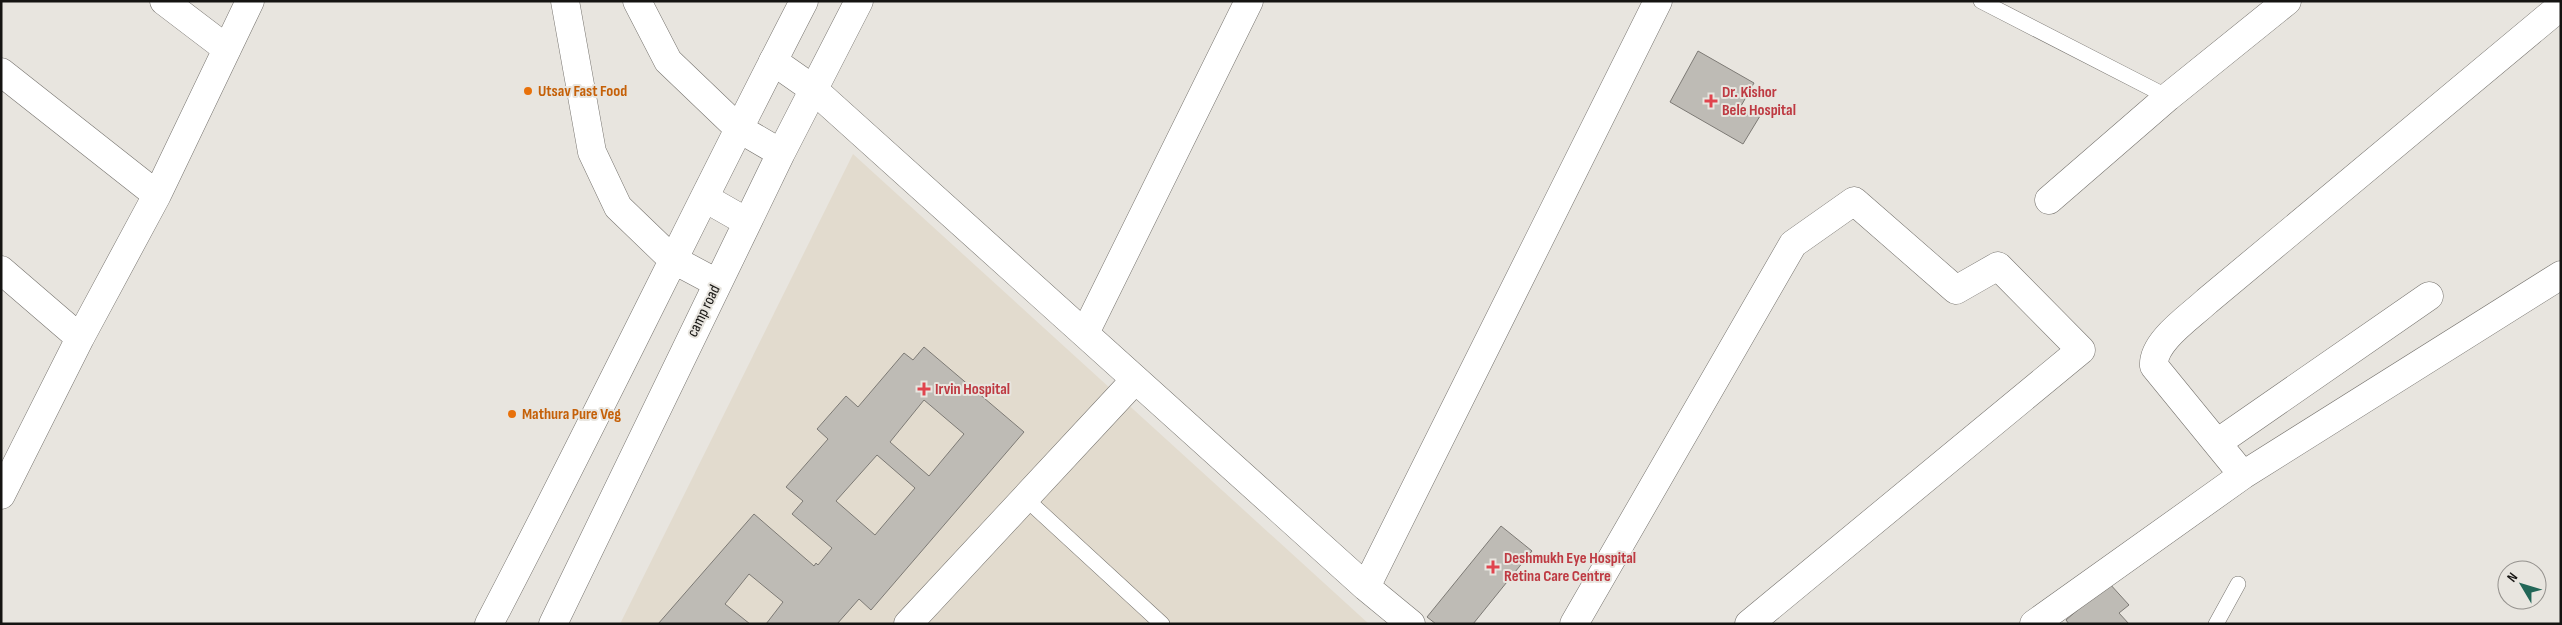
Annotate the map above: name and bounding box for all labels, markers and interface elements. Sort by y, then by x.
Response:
place label: Utsav Fast Food [538,82,627,101]
place label: Dr. Kishor Bele Hospital [1722,83,1796,120]
marker: Utsav Fast Food [522,85,534,97]
marker: Dr. Kishor Bele Hospital [1704,94,1718,108]
street label: camp road [683,282,725,340]
place label: Irvin Hospital [935,380,1010,399]
marker: Irvin Hospital [917,382,931,396]
place label: Mathura Pure Veg [522,405,621,424]
marker: Mathura Pure Veg [506,408,518,420]
place label: Deshmukh Eye Hospital Retina Care Centre [1504,549,1636,586]
marker: Deshmukh Eye Hospital Retina Care Centre [1486,560,1500,574]
north arrow [2497,560,2547,610]
text: N [2503,569,2521,585]

